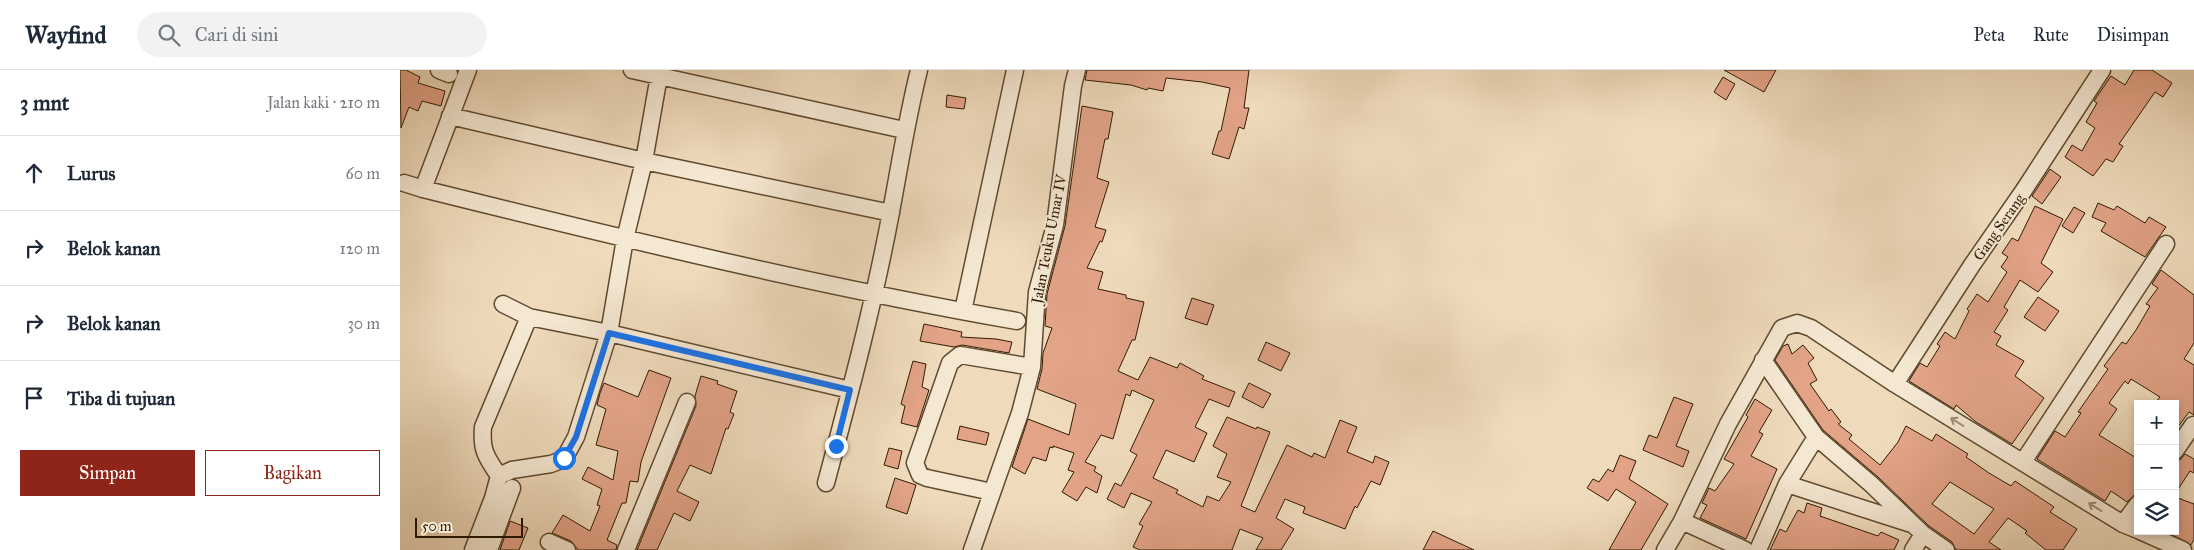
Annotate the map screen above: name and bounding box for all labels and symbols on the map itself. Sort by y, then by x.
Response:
street label: Jalan Teuku Umar IV [1027,172,1071,307]
street label: Gang Serang [1969,189,2029,264]
one-way arrow [1950,416,1964,426]
route end [825,435,848,458]
route start [553,447,576,470]
one-way arrow [2089,501,2103,511]
scale bar [415,515,522,538]

